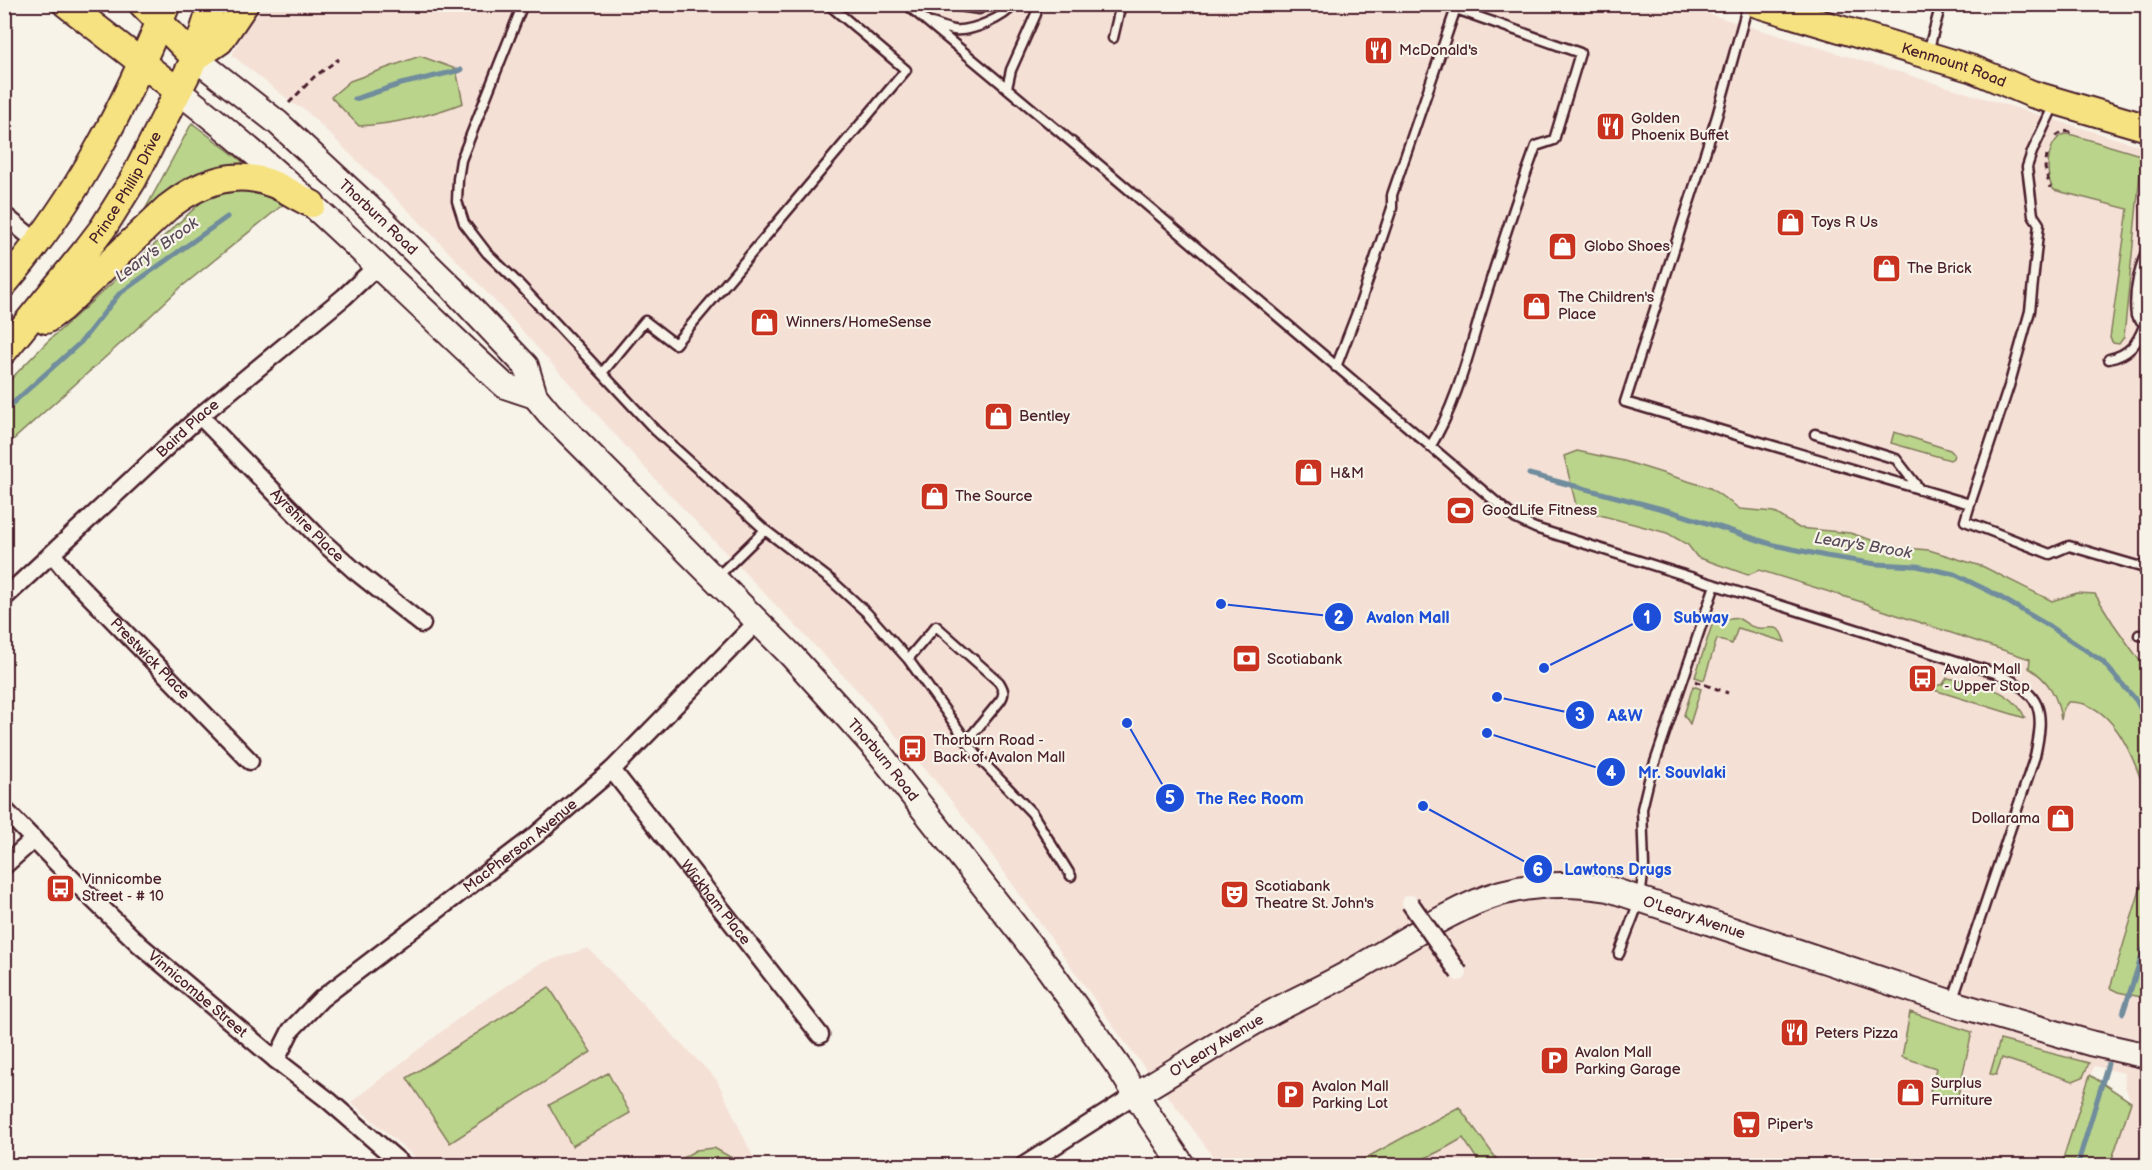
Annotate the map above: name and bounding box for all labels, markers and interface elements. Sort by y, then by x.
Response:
restaurant icon: McDonald's [1362,34,1394,66]
street label: Kenmount Road [1899,38,2009,91]
place label: McDonald's [1399,41,1478,60]
place label: Golden Phoenix Buffet [1631,109,1729,145]
restaurant icon: Golden Phoenix Buffet [1594,111,1626,143]
street label: Prince Phillip Drive [85,128,166,248]
street label: Thorburn Road [335,175,422,259]
shop icon: Toys R Us [1774,206,1806,238]
water label: Leary's Brook [112,213,203,287]
place label: Toys R Us [1811,213,1879,232]
shop icon: Globo Shoes [1547,230,1579,262]
place label: Globo Shoes [1584,237,1671,256]
shop icon: The Brick [1870,252,1902,284]
place label: The Brick [1907,259,1972,278]
place label: The Children's Place [1558,288,1655,324]
shop icon: The Children's Place [1521,290,1553,322]
shop icon: Winners/HomeSense [749,306,781,338]
place label: Winners/HomeSense [786,313,932,332]
street label: Baird Place [152,395,223,461]
shop icon: Bentley [982,400,1014,432]
place label: Bentley [1019,407,1070,426]
shop icon: H&M [1293,457,1325,489]
place label: H&M [1330,464,1364,483]
shop icon: The Source [918,480,950,512]
street label: Ayrshire Place [266,484,348,566]
place label: The Source [955,487,1032,506]
sports icon: GoodLife Fitness [1445,494,1477,526]
place label: GoodLife Fitness [1482,501,1598,520]
water label: Leary's Brook [1813,529,1914,563]
callout: Avalon Mall [1324,600,1461,634]
callout: Subway [1632,600,1741,634]
text: 2 [1334,608,1345,629]
text: 1 [1643,608,1651,629]
text: Avalon Mall [1365,609,1450,628]
text: Subway [1674,609,1729,628]
street label: Prestwick Place [106,614,194,703]
bank icon: Scotiabank [1230,643,1262,675]
place label: Scotiabank [1267,650,1342,669]
place label: Avalon Mall - Upper Stop [1944,660,2030,696]
bus stop icon: Avalon Mall - Upper Stop [1907,662,1939,694]
callout: A&W [1565,698,1655,732]
text: 3 [1575,705,1585,726]
text: A&W [1606,707,1643,726]
street label: Thorburn Road [844,714,923,805]
place label: Thorburn Road - Back of Avalon Mall [933,731,1065,767]
bus stop icon: Thorburn Road - Back of Avalon Mall [896,733,928,765]
callout: Mr. Souvlaki [1596,755,1738,789]
text: 4 [1606,763,1617,784]
text: Mr. Souvlaki [1638,764,1726,783]
callout: The Rec Room [1155,781,1316,815]
text: 5 [1165,788,1175,809]
text: The Rec Room [1196,790,1304,809]
street label: MacPherson Avenue [459,795,581,897]
shop icon: Dollarama [2045,802,2077,834]
place label: Dollarama [1971,809,2040,828]
callout: Lawtons Drugs [1523,852,1684,886]
street label: Wickham Place [676,856,755,949]
text: 6 [1533,860,1544,881]
text: Lawtons Drugs [1564,861,1672,880]
place label: Vinnicombe Street - # 10 [82,870,164,906]
bus stop icon: Vinnicombe Street - # 10 [45,872,77,904]
place label: Scotiabank Theatre St. John's [1255,877,1374,913]
theatre icon: Scotiabank Theatre St. John's [1218,879,1250,911]
street label: O'Leary Avenue [1641,891,1748,943]
street label: Vinnicombe Street [144,946,252,1042]
street label: O'Leary Avenue [1166,1009,1267,1081]
restaurant icon: Peters Pizza [1778,1017,1810,1049]
place label: Peters Pizza [1815,1024,1898,1043]
place label: Avalon Mall Parking Garage [1575,1043,1681,1079]
parking icon: Avalon Mall Parking Garage [1538,1045,1570,1077]
place label: Surplus Furniture [1931,1074,1993,1110]
shop icon: Surplus Furniture [1894,1076,1926,1108]
place label: Avalon Mall Parking Lot [1312,1077,1389,1113]
parking icon: Avalon Mall Parking Lot [1275,1079,1307,1111]
supermarket icon: Piper's [1730,1108,1762,1140]
place label: Piper's [1767,1115,1814,1134]

